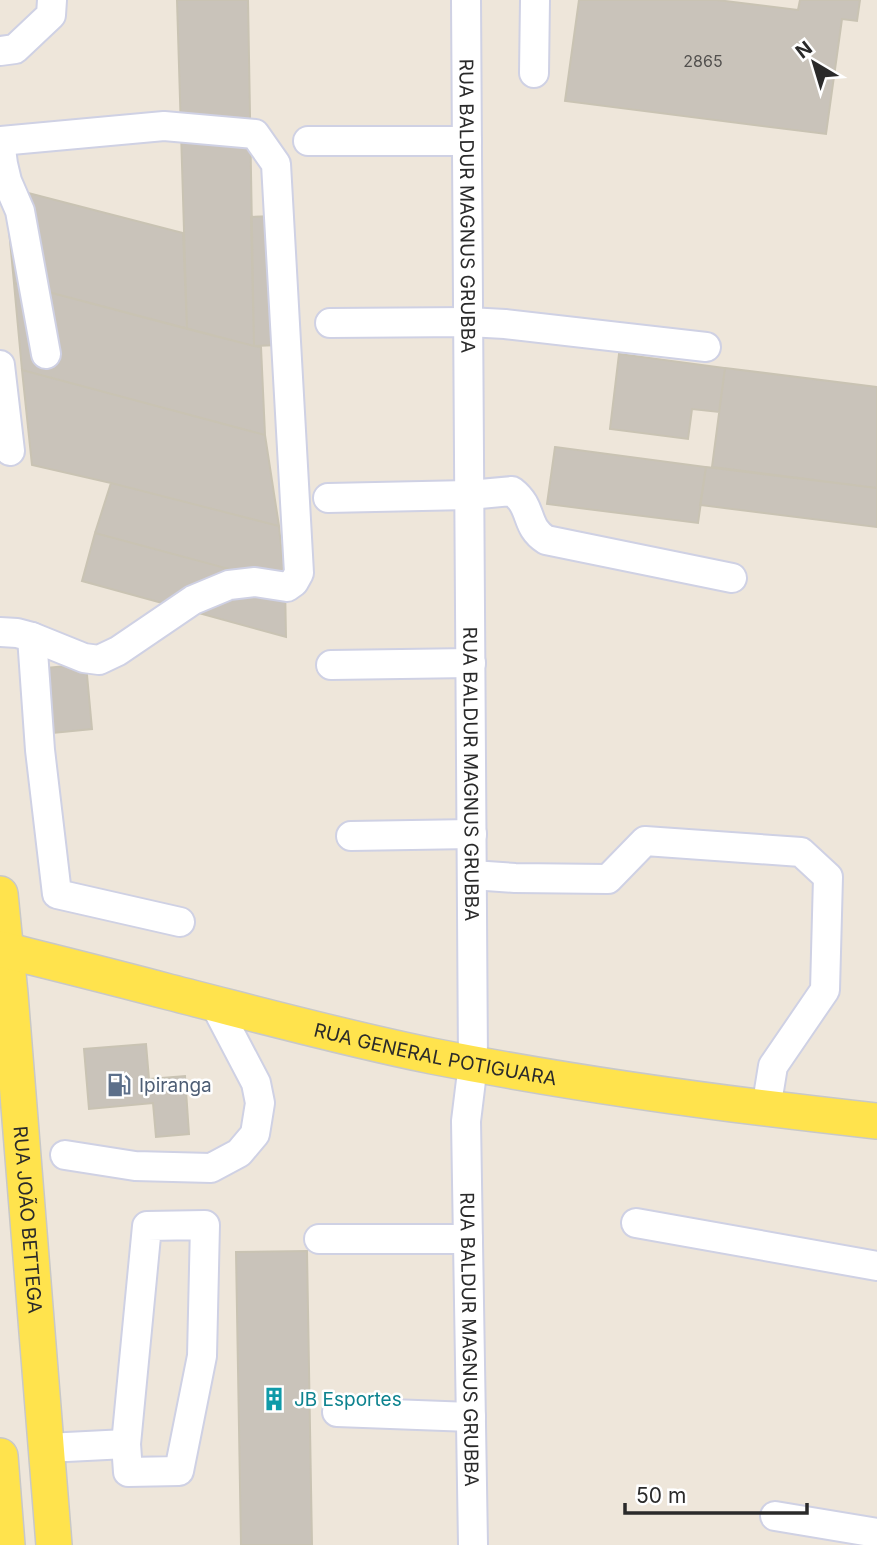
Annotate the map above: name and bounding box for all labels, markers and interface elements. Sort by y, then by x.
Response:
north arrow [779,28,849,98]
text: N [791,36,817,64]
house number: 2865 [683,51,723,71]
street label: RUA BALDUR MAGNUS GRUBBA [455,59,480,353]
street label: RUA BALDUR MAGNUS GRUBBA [459,627,484,921]
street label: RUA GENERAL POTIGUARA [312,1018,558,1090]
fuel station icon: Ipiranga [105,1071,133,1099]
place label: Ipiranga [139,1074,212,1097]
street label: RUA JOÃO BETTEGA [9,1125,47,1315]
street label: RUA BALDUR MAGNUS GRUBBA [456,1192,484,1487]
building icon: JB Esportes [260,1385,288,1413]
place label: JB Esportes [294,1388,402,1411]
scale bar [625,1472,807,1516]
text: 50 m [636,1483,686,1508]

